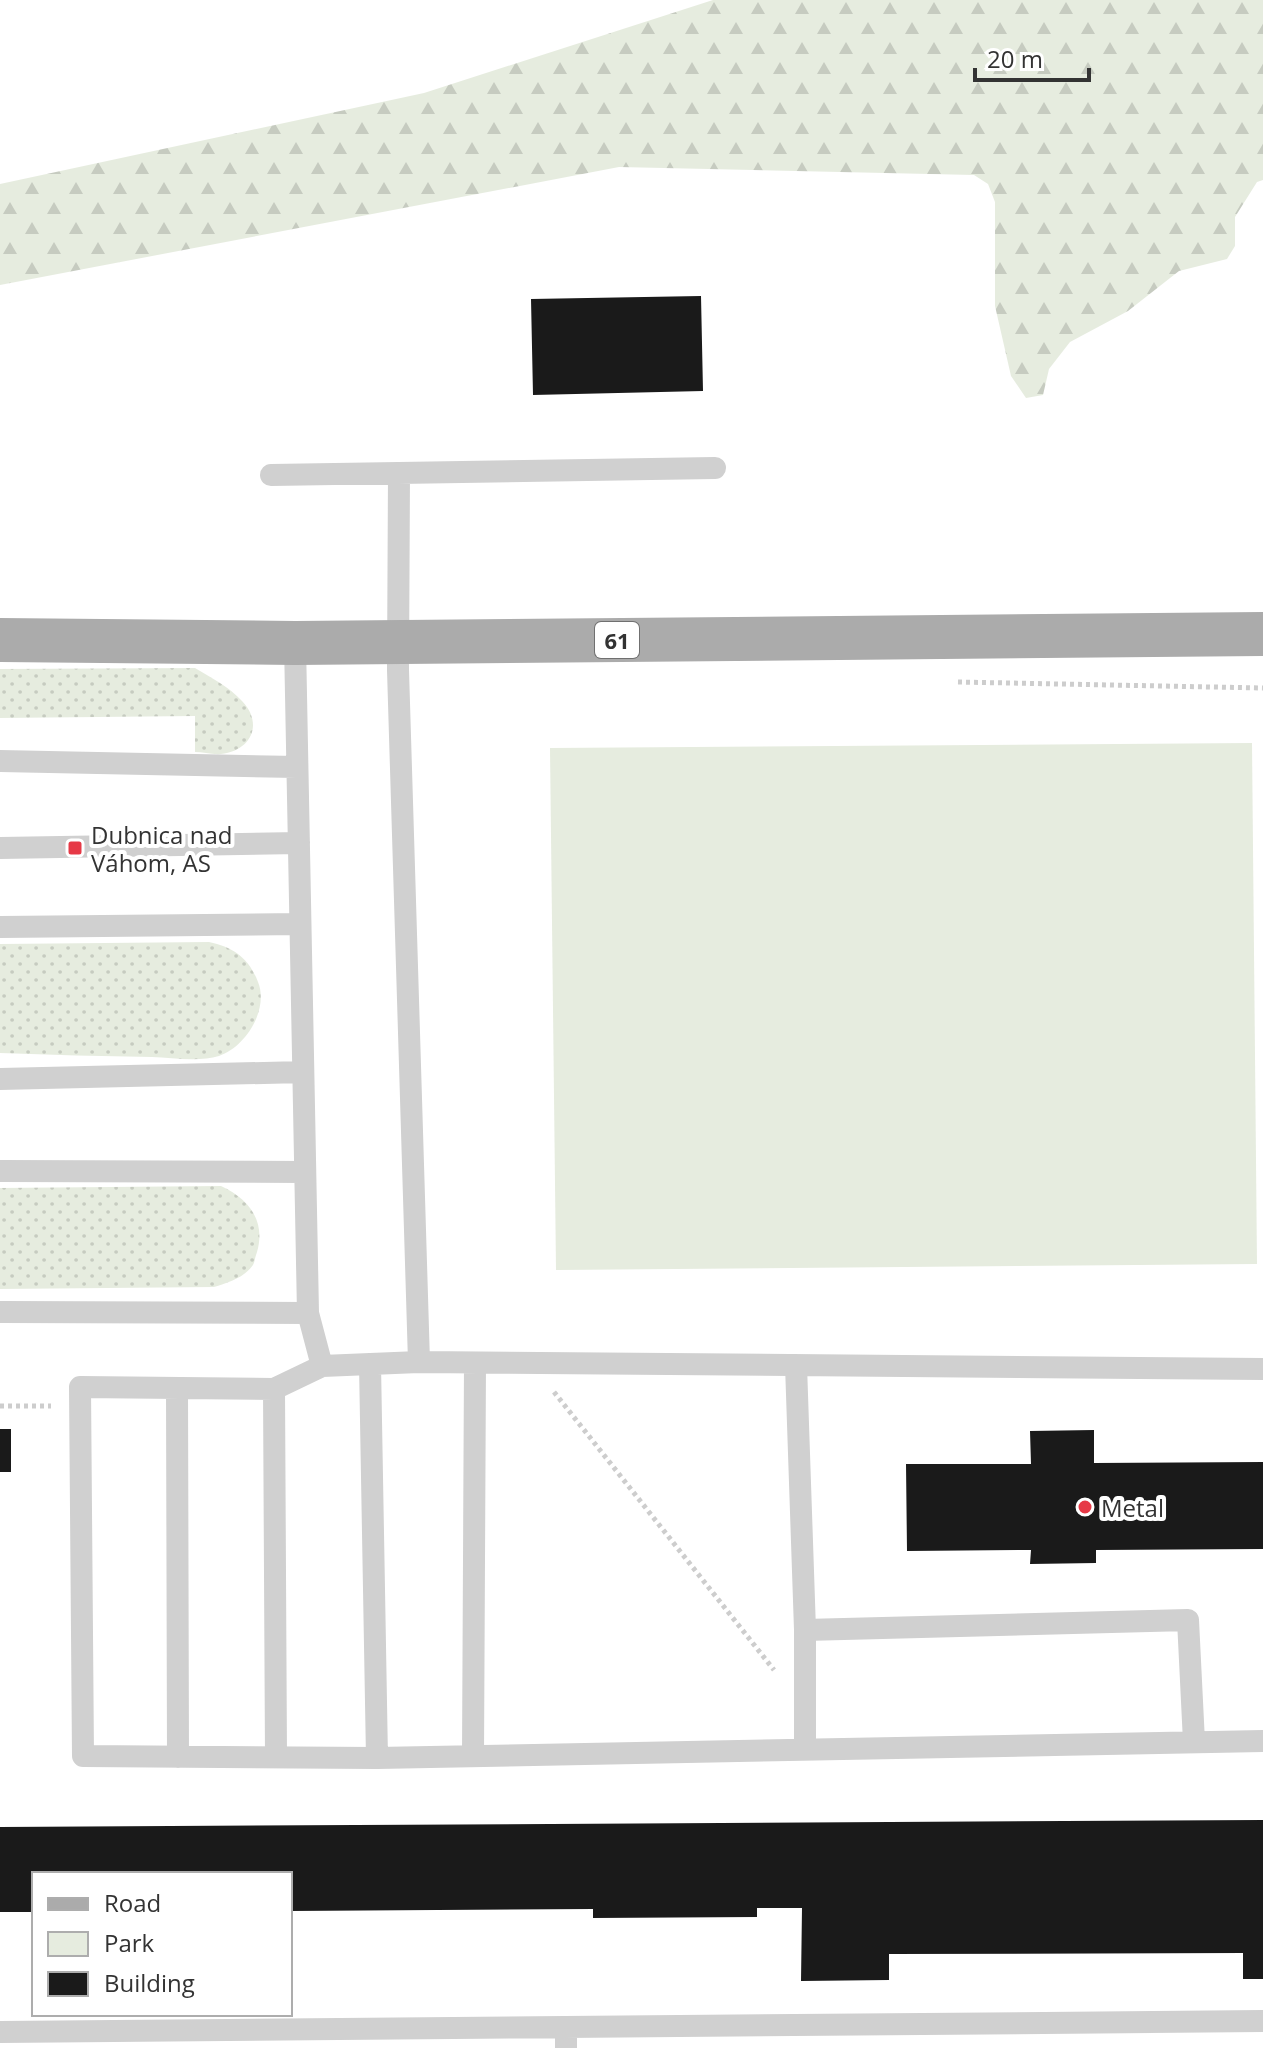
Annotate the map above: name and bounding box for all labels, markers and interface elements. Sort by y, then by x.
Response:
scale bar [975,32,1089,82]
text: 20 m [987,42,1043,75]
road number: 61 [595,622,639,658]
place label: Dubnica nad Váhom, AS [91,818,232,879]
marker: Dubnica nad Váhom, AS [66,839,84,857]
place label: Metal [1101,1491,1164,1524]
marker: Metal [1076,1498,1094,1516]
legend [32,1872,292,2016]
text: Road [104,1886,161,1919]
text: Park [104,1926,155,1959]
text: Building [104,1966,195,1999]

